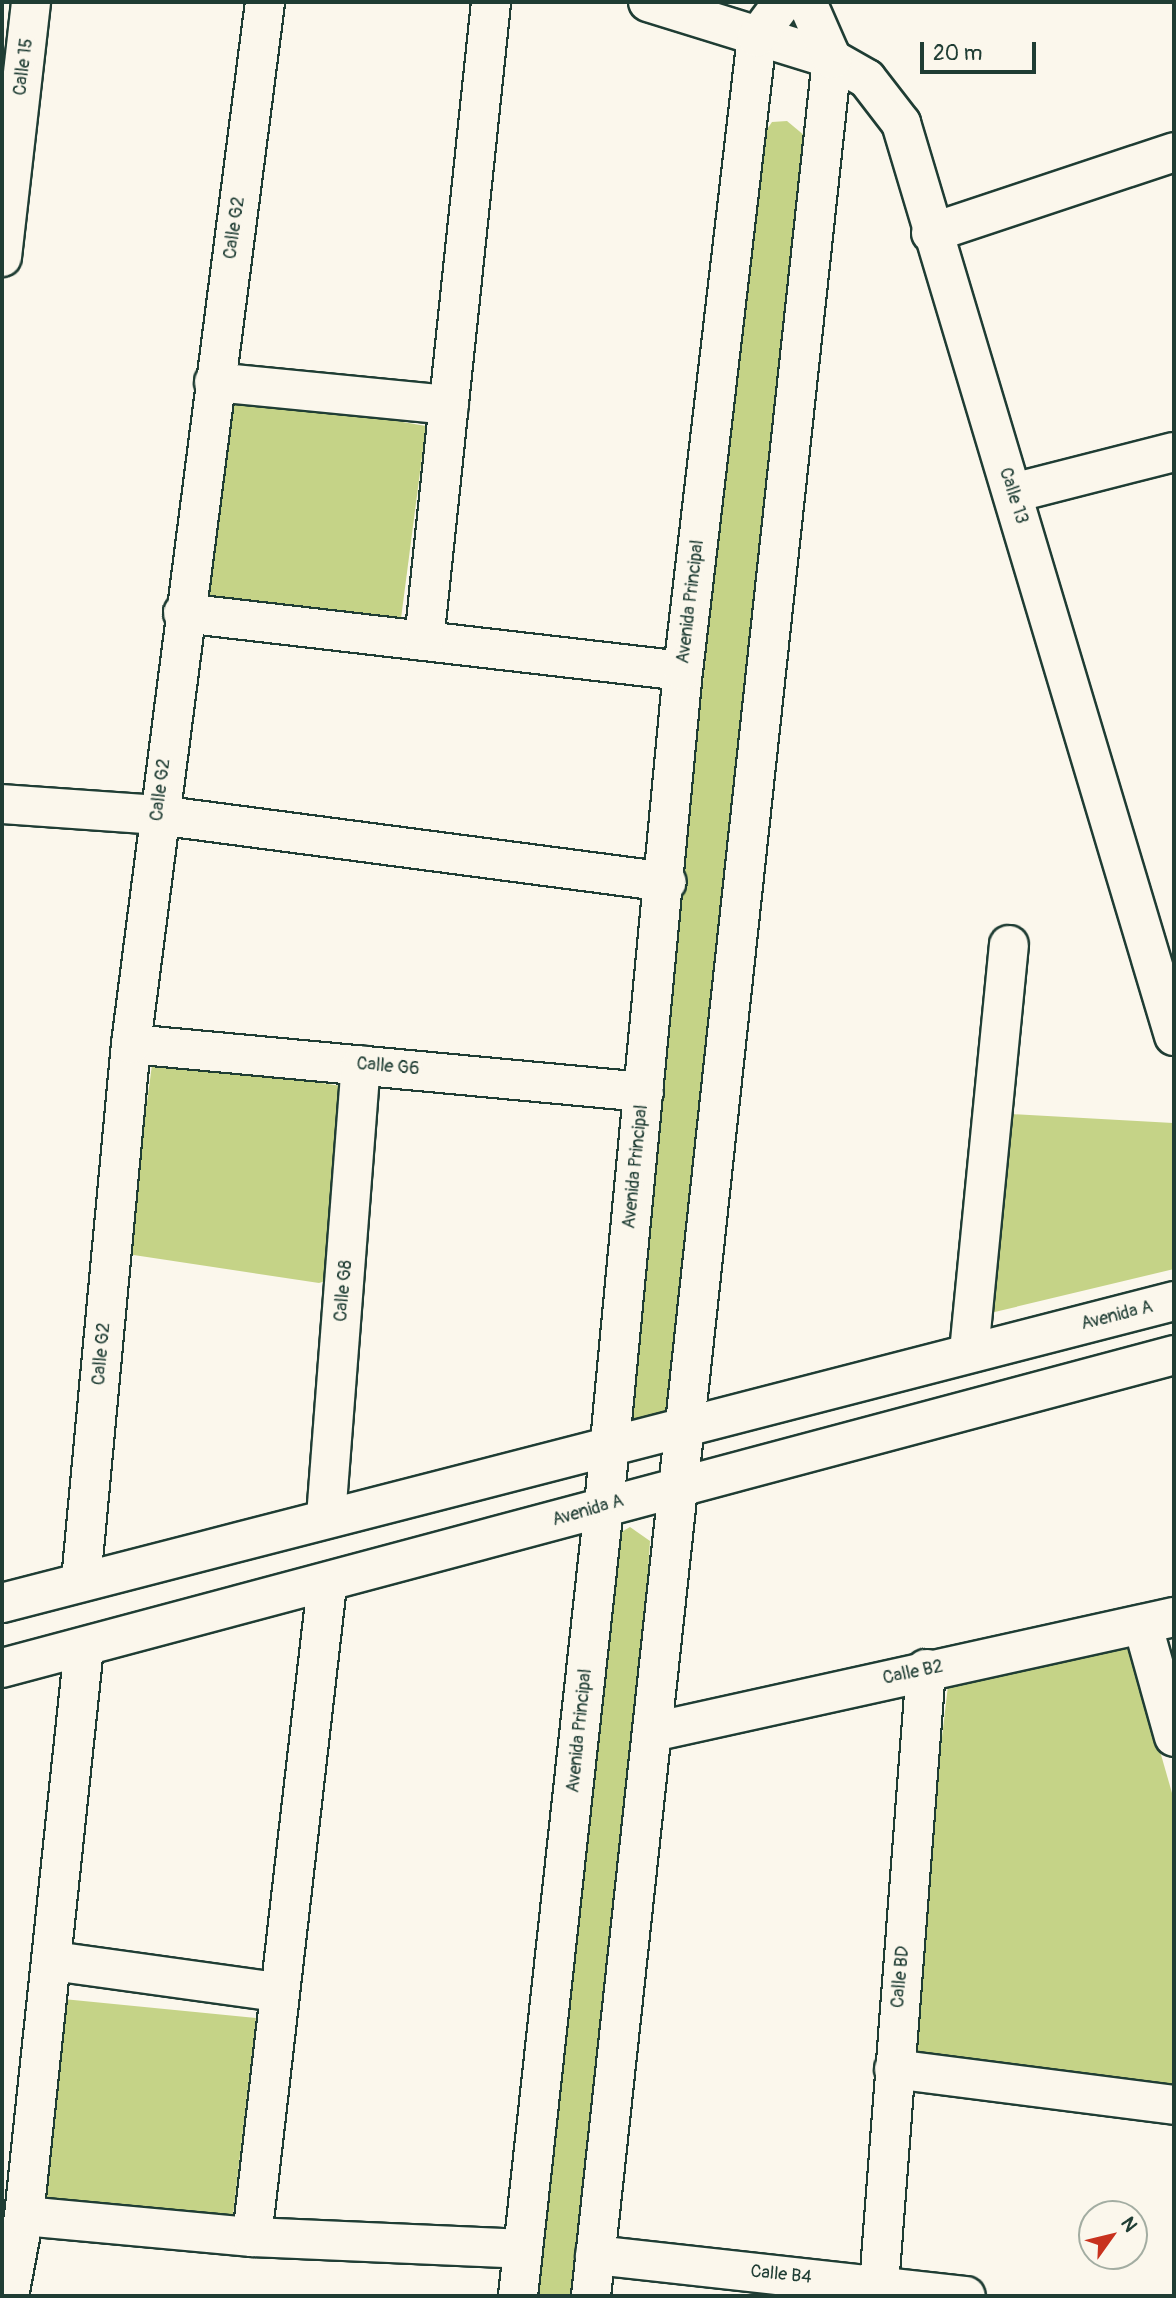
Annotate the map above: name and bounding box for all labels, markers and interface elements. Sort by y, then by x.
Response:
scale bar [924,28,1040,72]
street label: Calle 15 [10,37,38,97]
text: 20 m [933,40,982,67]
street label: Calle G2 [220,195,250,261]
street label: Calle 13 [994,465,1032,527]
street label: Avenida Principal [673,539,709,665]
street label: Calle G2 [146,758,176,822]
street label: Calle G6 [356,1053,420,1081]
street label: Avenida Principal [619,1104,653,1230]
street label: Calle G8 [331,1259,357,1323]
street label: Avenida A [1079,1297,1155,1335]
street label: Calle G2 [89,1322,115,1386]
street label: Avenida A [550,1491,626,1531]
street label: Calle B2 [881,1656,945,1690]
street label: Avenida Principal [563,1668,597,1794]
street label: Calle BD [888,1945,914,2009]
north arrow [1078,2200,1148,2270]
text: N [1115,2212,1142,2236]
street label: Calle B4 [749,2261,813,2289]

